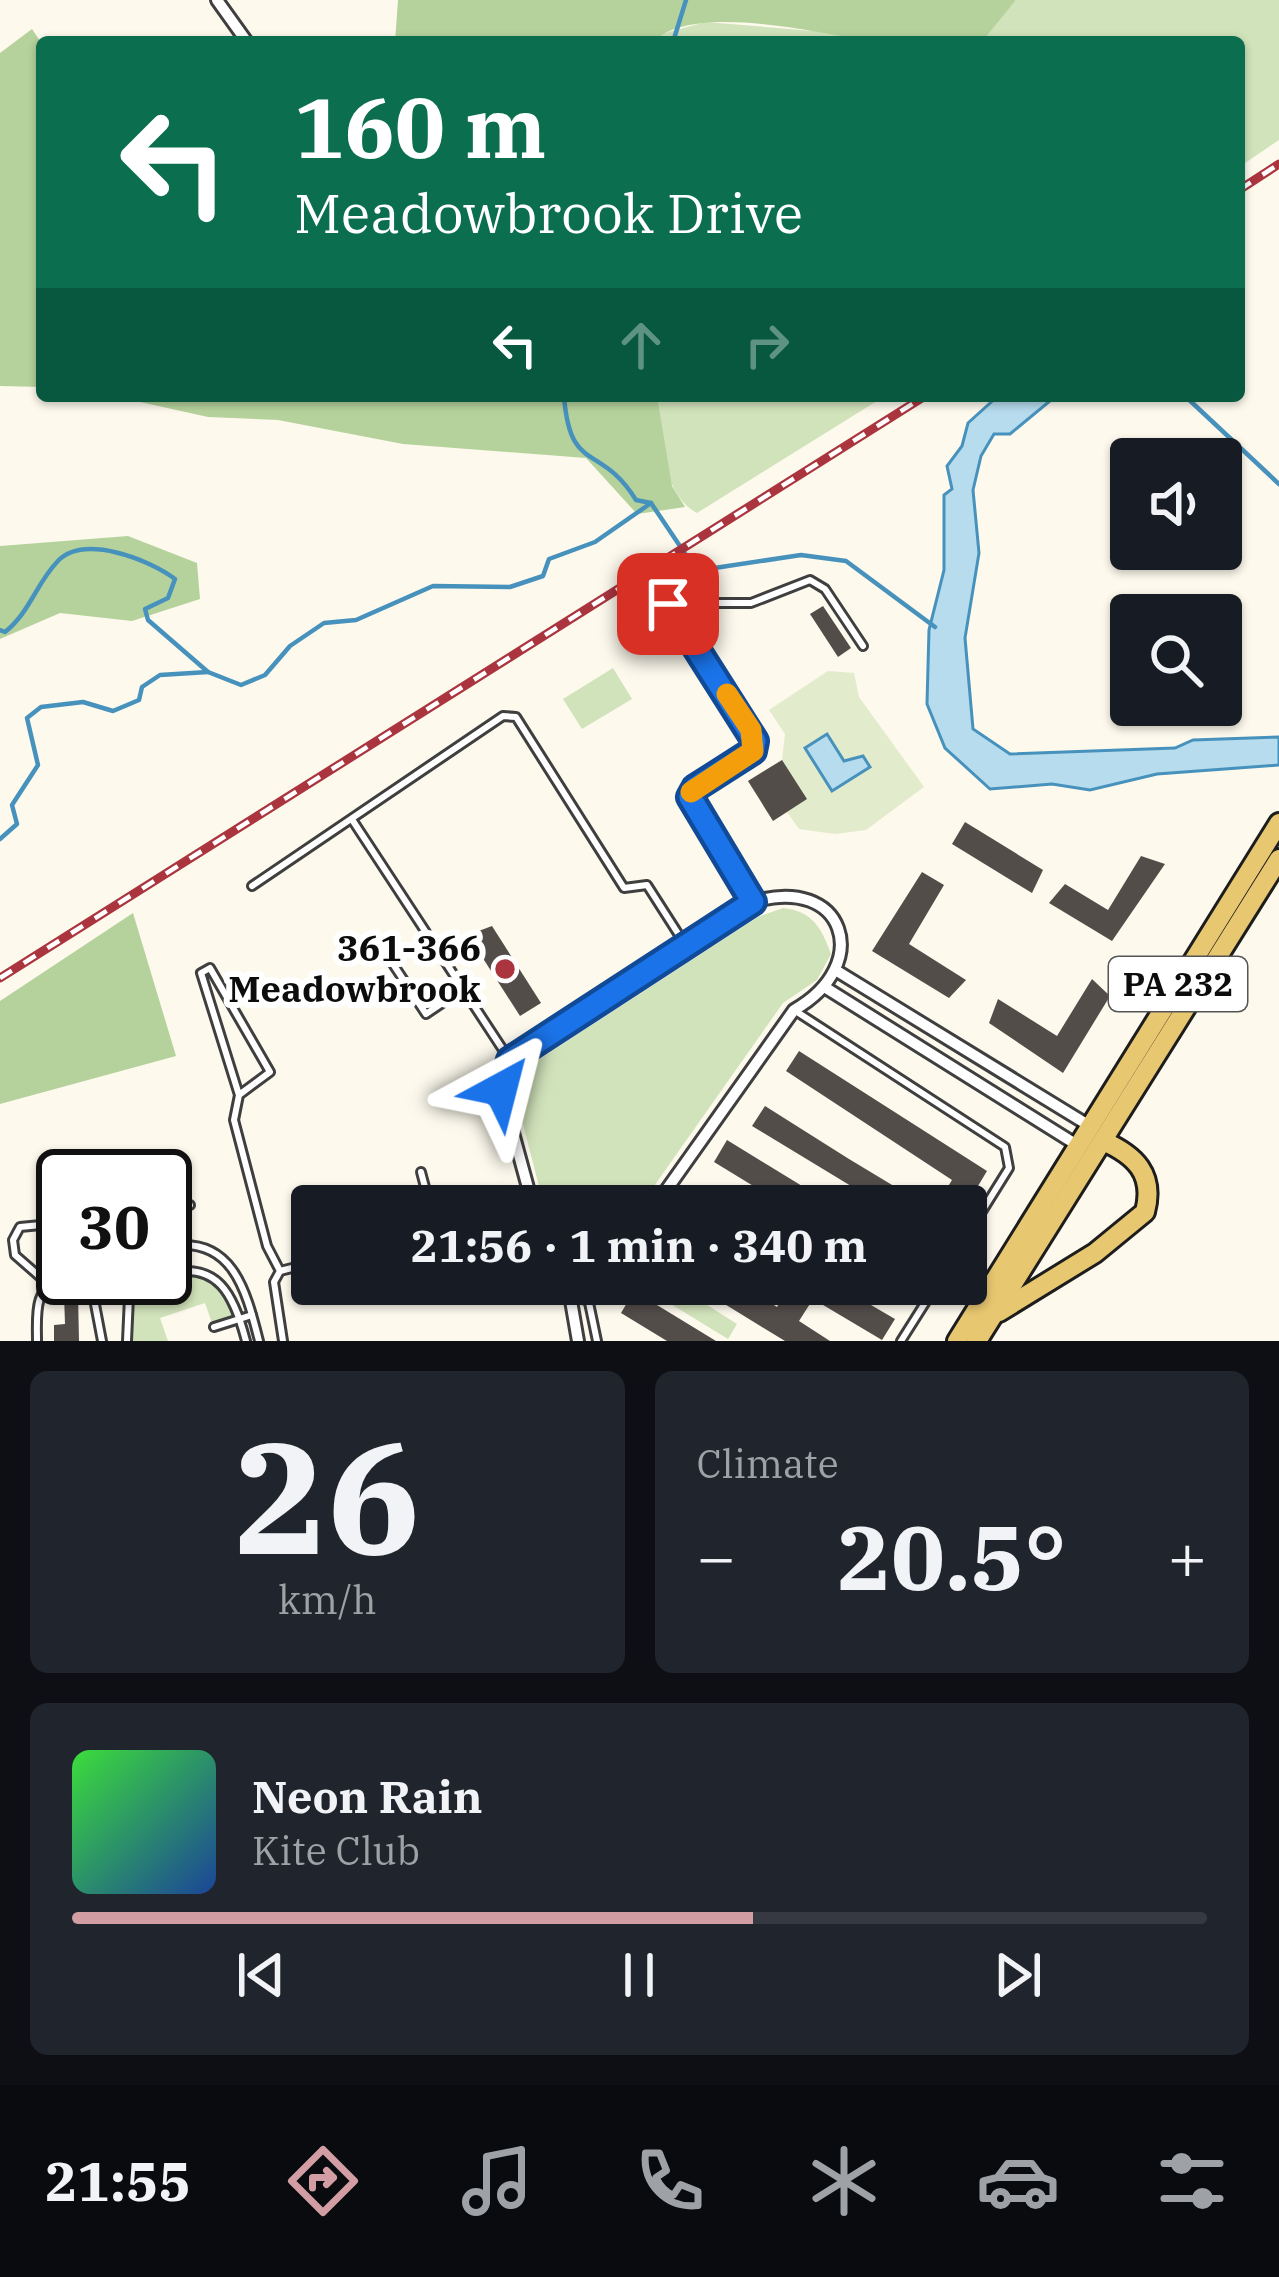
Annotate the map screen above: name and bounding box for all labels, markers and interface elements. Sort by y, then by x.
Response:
text: 160 m [294,72,546,181]
icon: left [96,84,252,240]
text: Meadowbrook Drive [294,178,803,248]
icon: left [482,312,548,378]
icon: ahead [608,312,674,378]
icon: right [734,312,800,378]
map controls [1110,438,1242,726]
button: sound [1110,438,1242,570]
pin [617,553,719,655]
icon: arrive [635,571,701,637]
button: search [1110,594,1242,726]
place label: 361-366 Meadowbrook [228,924,482,1012]
marker: 361-366 Meadowbrook [492,956,518,982]
road number: PA 232 [1109,957,1247,1011]
position arrow [438,1026,564,1152]
speed limit sign: 30 [36,1149,192,1305]
text: 21:56 · 1 min · 340 m [411,1216,867,1274]
text: 26 [234,1394,421,1597]
text: Climate [697,1438,839,1489]
text: 20.5° [837,1498,1067,1615]
text: − [697,1513,736,1599]
text: + [1167,1513,1207,1599]
text: km/h [278,1574,377,1625]
text: Neon Rain [252,1767,482,1825]
text: Kite Club [252,1825,420,1876]
icon: previous [228,1942,294,2008]
icon: pause [606,1942,672,2008]
icon: next [985,1942,1051,2008]
icon: directions [281,2139,365,2223]
icon: music [455,2139,539,2223]
icon: phone [628,2139,712,2223]
icon: climate [802,2139,886,2223]
icon: car [976,2139,1060,2223]
icon: filters [1150,2139,1234,2223]
text: 21:55 [45,2146,191,2216]

